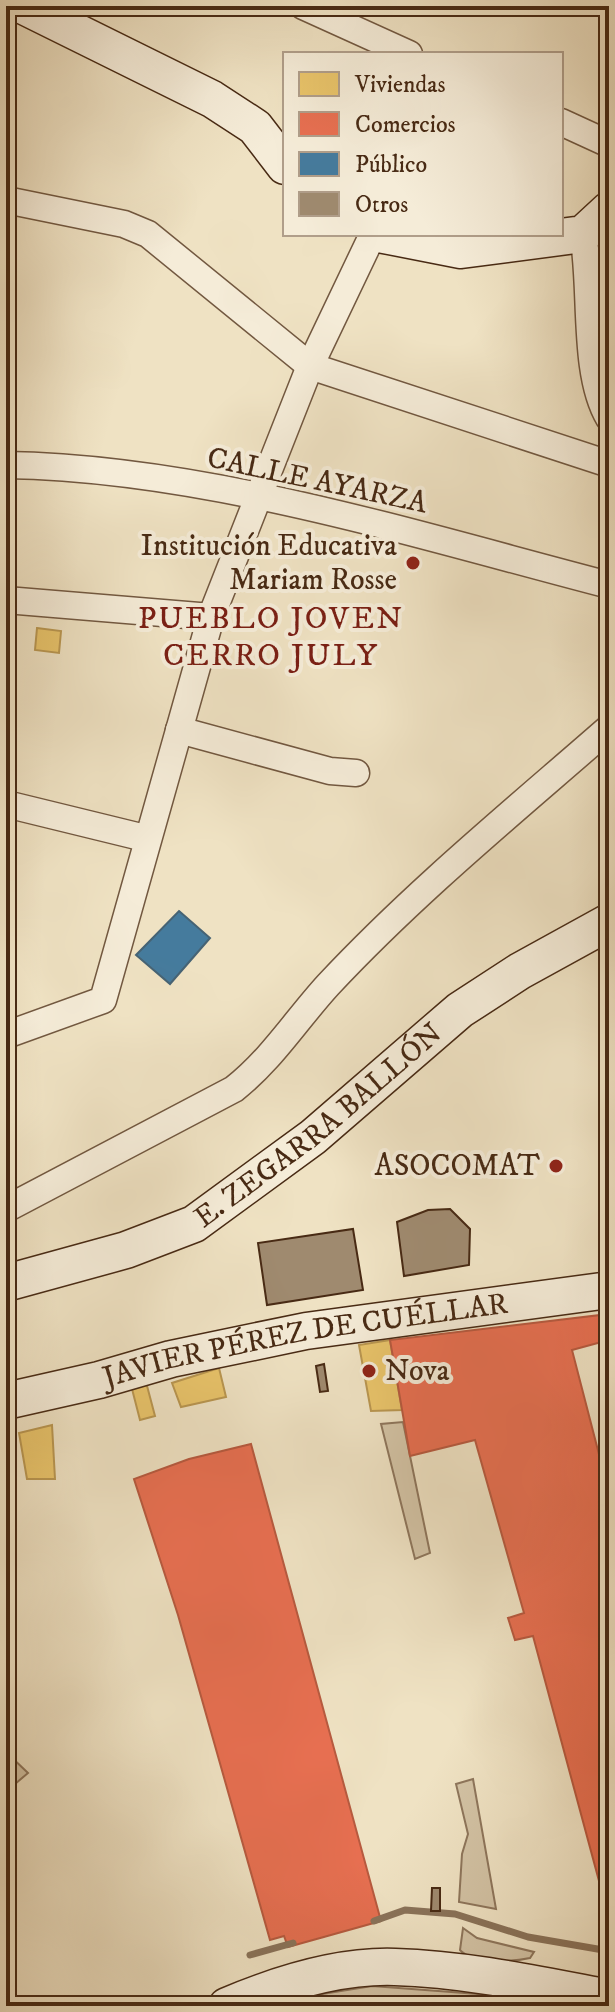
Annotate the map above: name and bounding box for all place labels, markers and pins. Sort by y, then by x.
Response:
place label: Institución Educativa Mariam Rosse [141,528,397,599]
marker: Institución Educativa Mariam Rosse [404,554,422,572]
place label: ASOCOMAT [375,1148,540,1185]
marker: ASOCOMAT [547,1157,565,1175]
place label: Nova [385,1353,450,1390]
marker: Nova [360,1362,378,1380]

